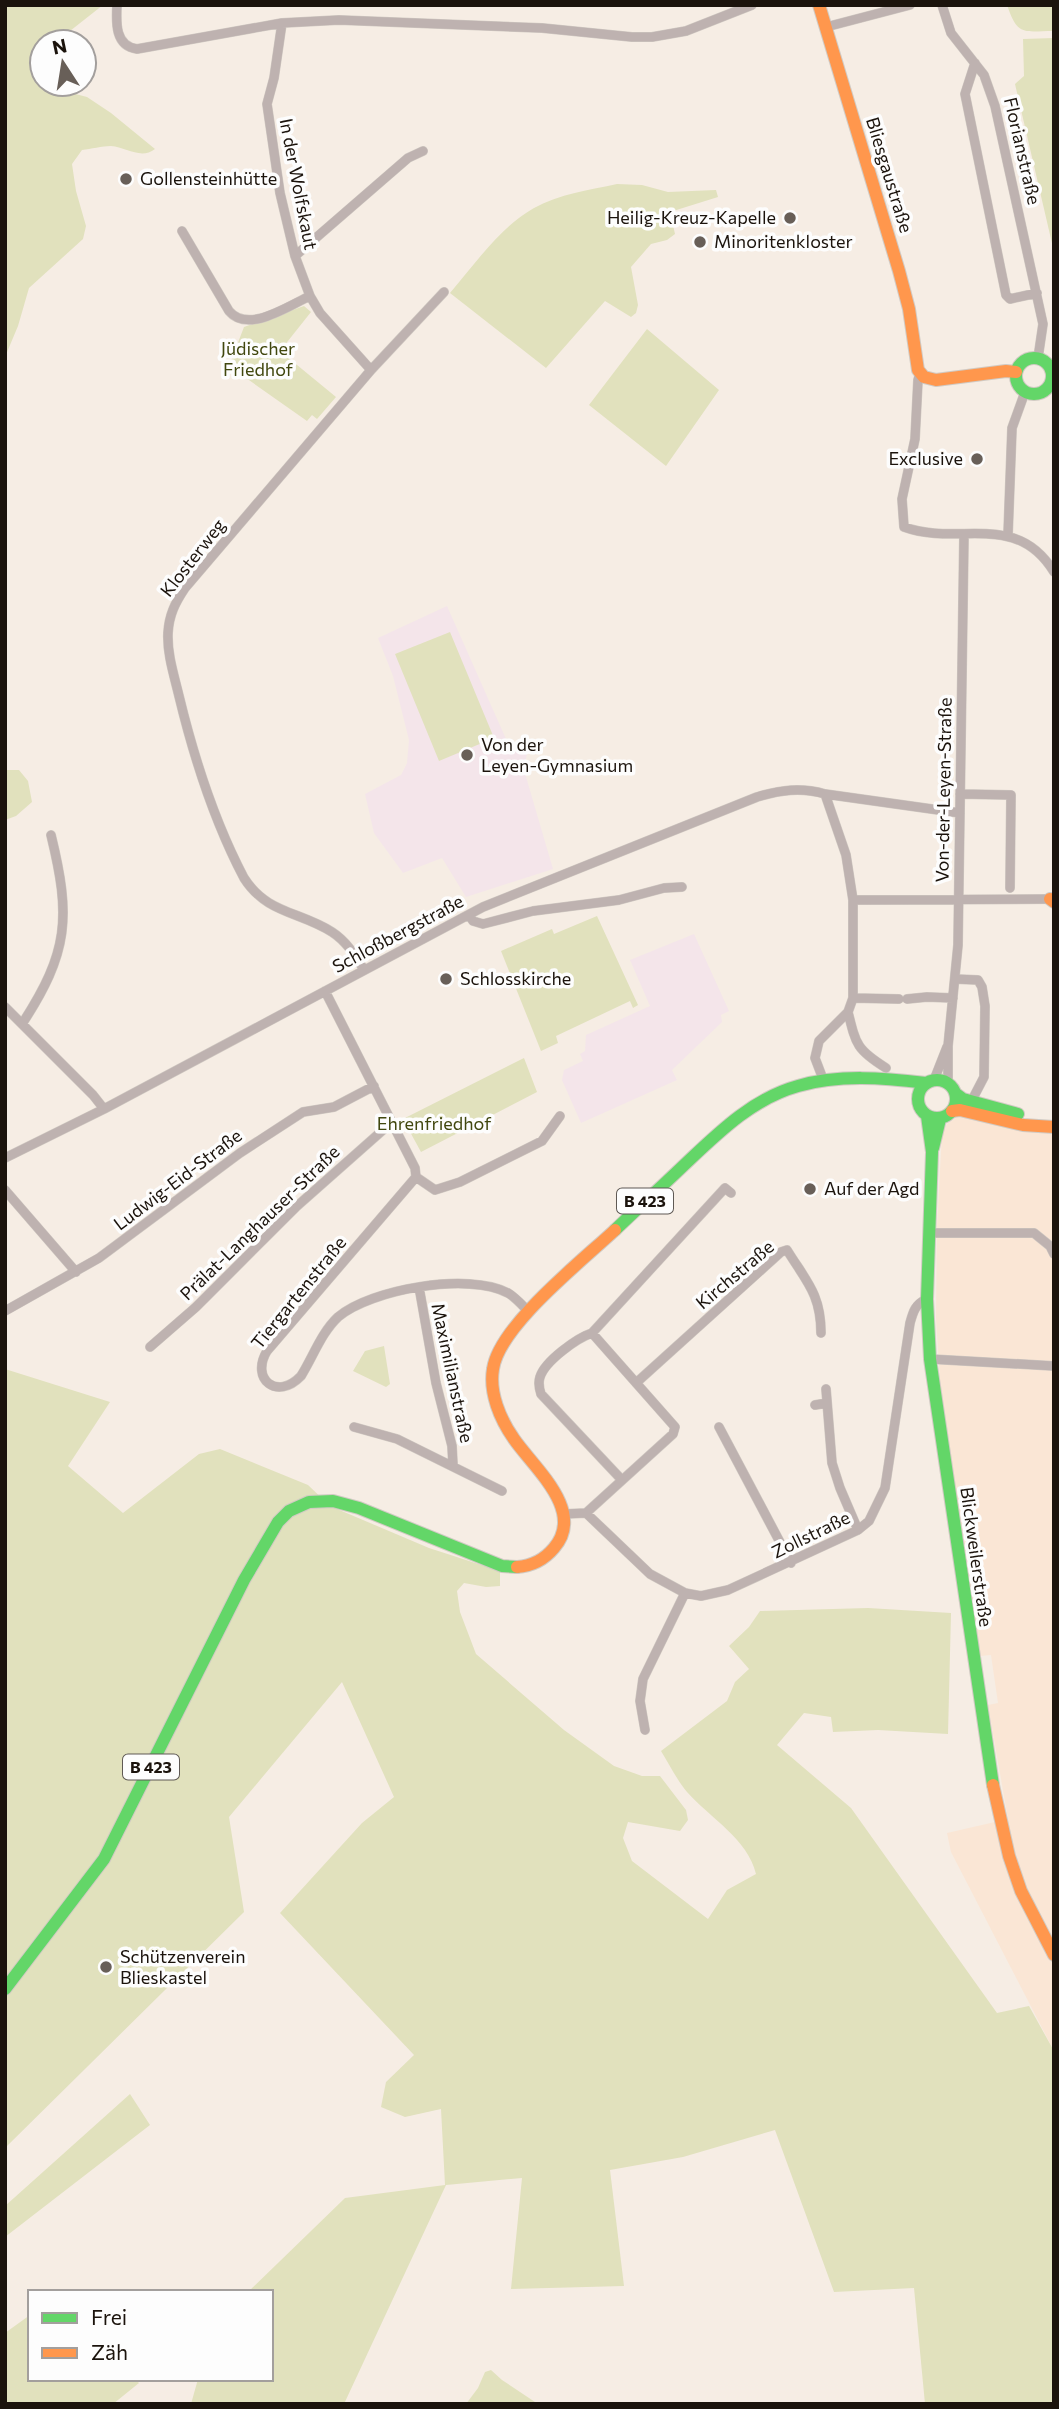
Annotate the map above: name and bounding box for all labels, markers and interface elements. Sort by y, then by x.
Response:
north arrow [28,28,98,98]
text: N [50,33,69,59]
street label: Florianstraße [1000,95,1046,207]
street label: Bliesgaustraße [862,114,918,235]
street label: In der Wolfskaut [275,116,323,251]
place label: Gollensteinhütte [140,167,277,189]
marker: Gollensteinhütte [118,171,134,187]
place label: Heilig-Kreuz-Kapelle [607,206,776,228]
marker: Heilig-Kreuz-Kapelle [782,210,798,226]
place label: Minoritenkloster [714,230,853,252]
marker: Minoritenkloster [692,234,708,250]
park label: Jüdischer Friedhof [221,337,295,380]
place label: Exclusive [888,447,963,469]
marker: Exclusive [969,451,985,467]
street label: Klosterweg [155,514,230,601]
street label: Von-der-Leyen-Straße [930,697,956,883]
place label: Von der Leyen-Gymnasium [481,733,633,776]
marker: Von der Leyen-Gymnasium [459,747,475,763]
street label: Schloßbergstraße [328,889,467,977]
place label: Schlosskirche [460,967,571,989]
marker: Schlosskirche [438,971,454,987]
park label: Ehrenfriedhof [377,1112,492,1134]
street label: Ludwig-Eid-Straße [109,1124,246,1235]
street label: Prälat-Langhauser-Straße [175,1140,344,1304]
place label: Auf der Agd [824,1177,919,1199]
marker: Auf der Agd [802,1181,818,1197]
road number: B 423 [617,1189,673,1214]
street label: Tiergartenstraße [246,1232,350,1353]
street label: Kirchstraße [691,1235,778,1313]
street label: Maximilianstraße [427,1301,479,1445]
street label: Blickweilerstraße [956,1486,998,1628]
street label: Zollstraße [768,1506,853,1562]
road number: B 423 [123,1754,179,1779]
place label: Schützenverein Blieskastel [120,1945,245,1988]
marker: Schützenverein Blieskastel [98,1959,114,1975]
legend [28,2290,273,2381]
text: Frei [91,2304,127,2329]
text: Zäh [91,2339,128,2364]

